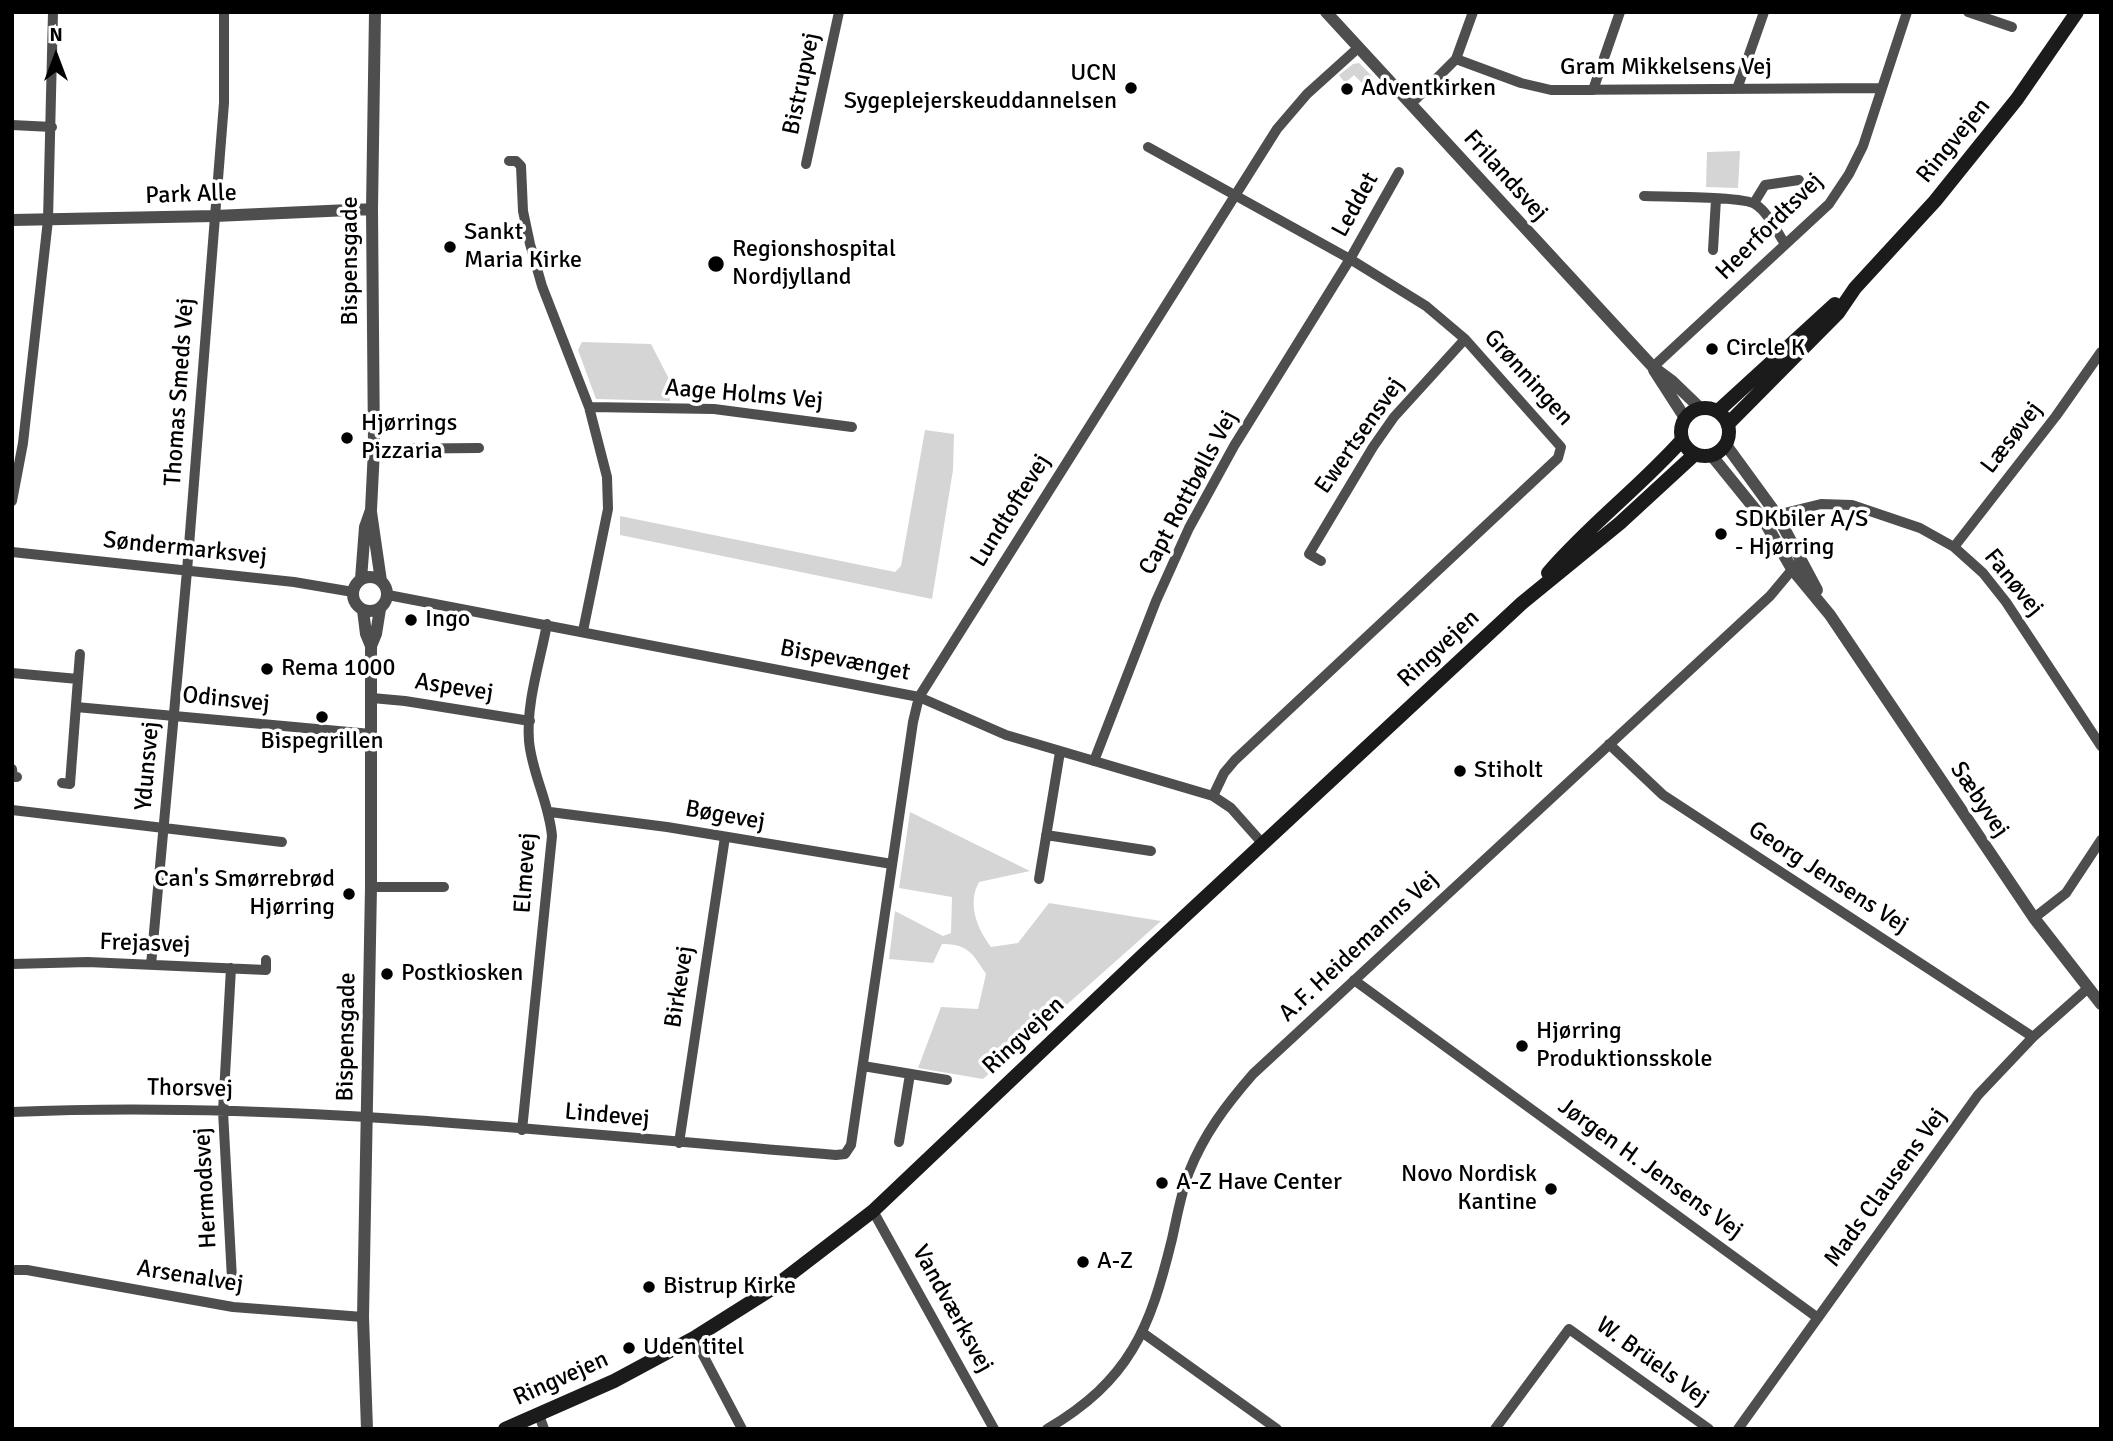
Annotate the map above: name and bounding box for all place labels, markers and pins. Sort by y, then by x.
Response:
place label: UCN Sygeplejerskeuddannelsen [844,60,1117,116]
place label: Adventkirken [1361,75,1496,103]
marker: UCN Sygeplejerskeuddannelsen [1123,80,1139,96]
marker: Adventkirken [1339,81,1355,97]
place label: Sankt Maria Kirke [464,219,582,275]
place label: Regionshospital Nordjylland [732,236,896,292]
marker: Sankt Maria Kirke [442,239,458,255]
marker: Regionshospital Nordjylland [706,254,726,274]
place label: Circle K [1726,335,1805,363]
marker: Circle K [1704,341,1720,357]
place label: Hjørrings Pizzaria [361,410,457,466]
marker: Hjørrings Pizzaria [339,430,355,446]
place label: SDKbiler A/S - Hjørring [1735,506,1868,562]
marker: SDKbiler A/S - Hjørring [1713,526,1729,542]
place label: Ingo [425,606,470,634]
marker: Ingo [403,612,419,628]
place label: Rema 1000 [281,655,396,683]
marker: Rema 1000 [259,661,275,677]
marker: Bispegrillen [314,709,330,725]
place label: Bispegrillen [260,728,384,756]
place label: Stiholt [1474,757,1543,785]
marker: Stiholt [1452,763,1468,779]
place label: Can's Smørrebrød Hjørring [154,866,335,922]
marker: Can's Smørrebrød Hjørring [341,886,357,902]
place label: Postkiosken [401,960,523,988]
marker: Postkiosken [379,966,395,982]
place label: Hjørring Produktionsskole [1536,1018,1713,1074]
marker: Hjørring Produktionsskole [1514,1038,1530,1054]
place label: Novo Nordisk Kantine [1401,1161,1537,1217]
place label: A-Z Have Center [1176,1169,1342,1197]
marker: A-Z Have Center [1154,1175,1170,1191]
marker: Novo Nordisk Kantine [1543,1181,1559,1197]
place label: A-Z [1097,1248,1133,1276]
marker: A-Z [1075,1254,1091,1270]
place label: Bistrup Kirke [663,1273,796,1301]
marker: Bistrup Kirke [641,1279,657,1295]
place label: Uden titel [643,1334,744,1362]
marker: Uden titel [621,1340,637,1356]

